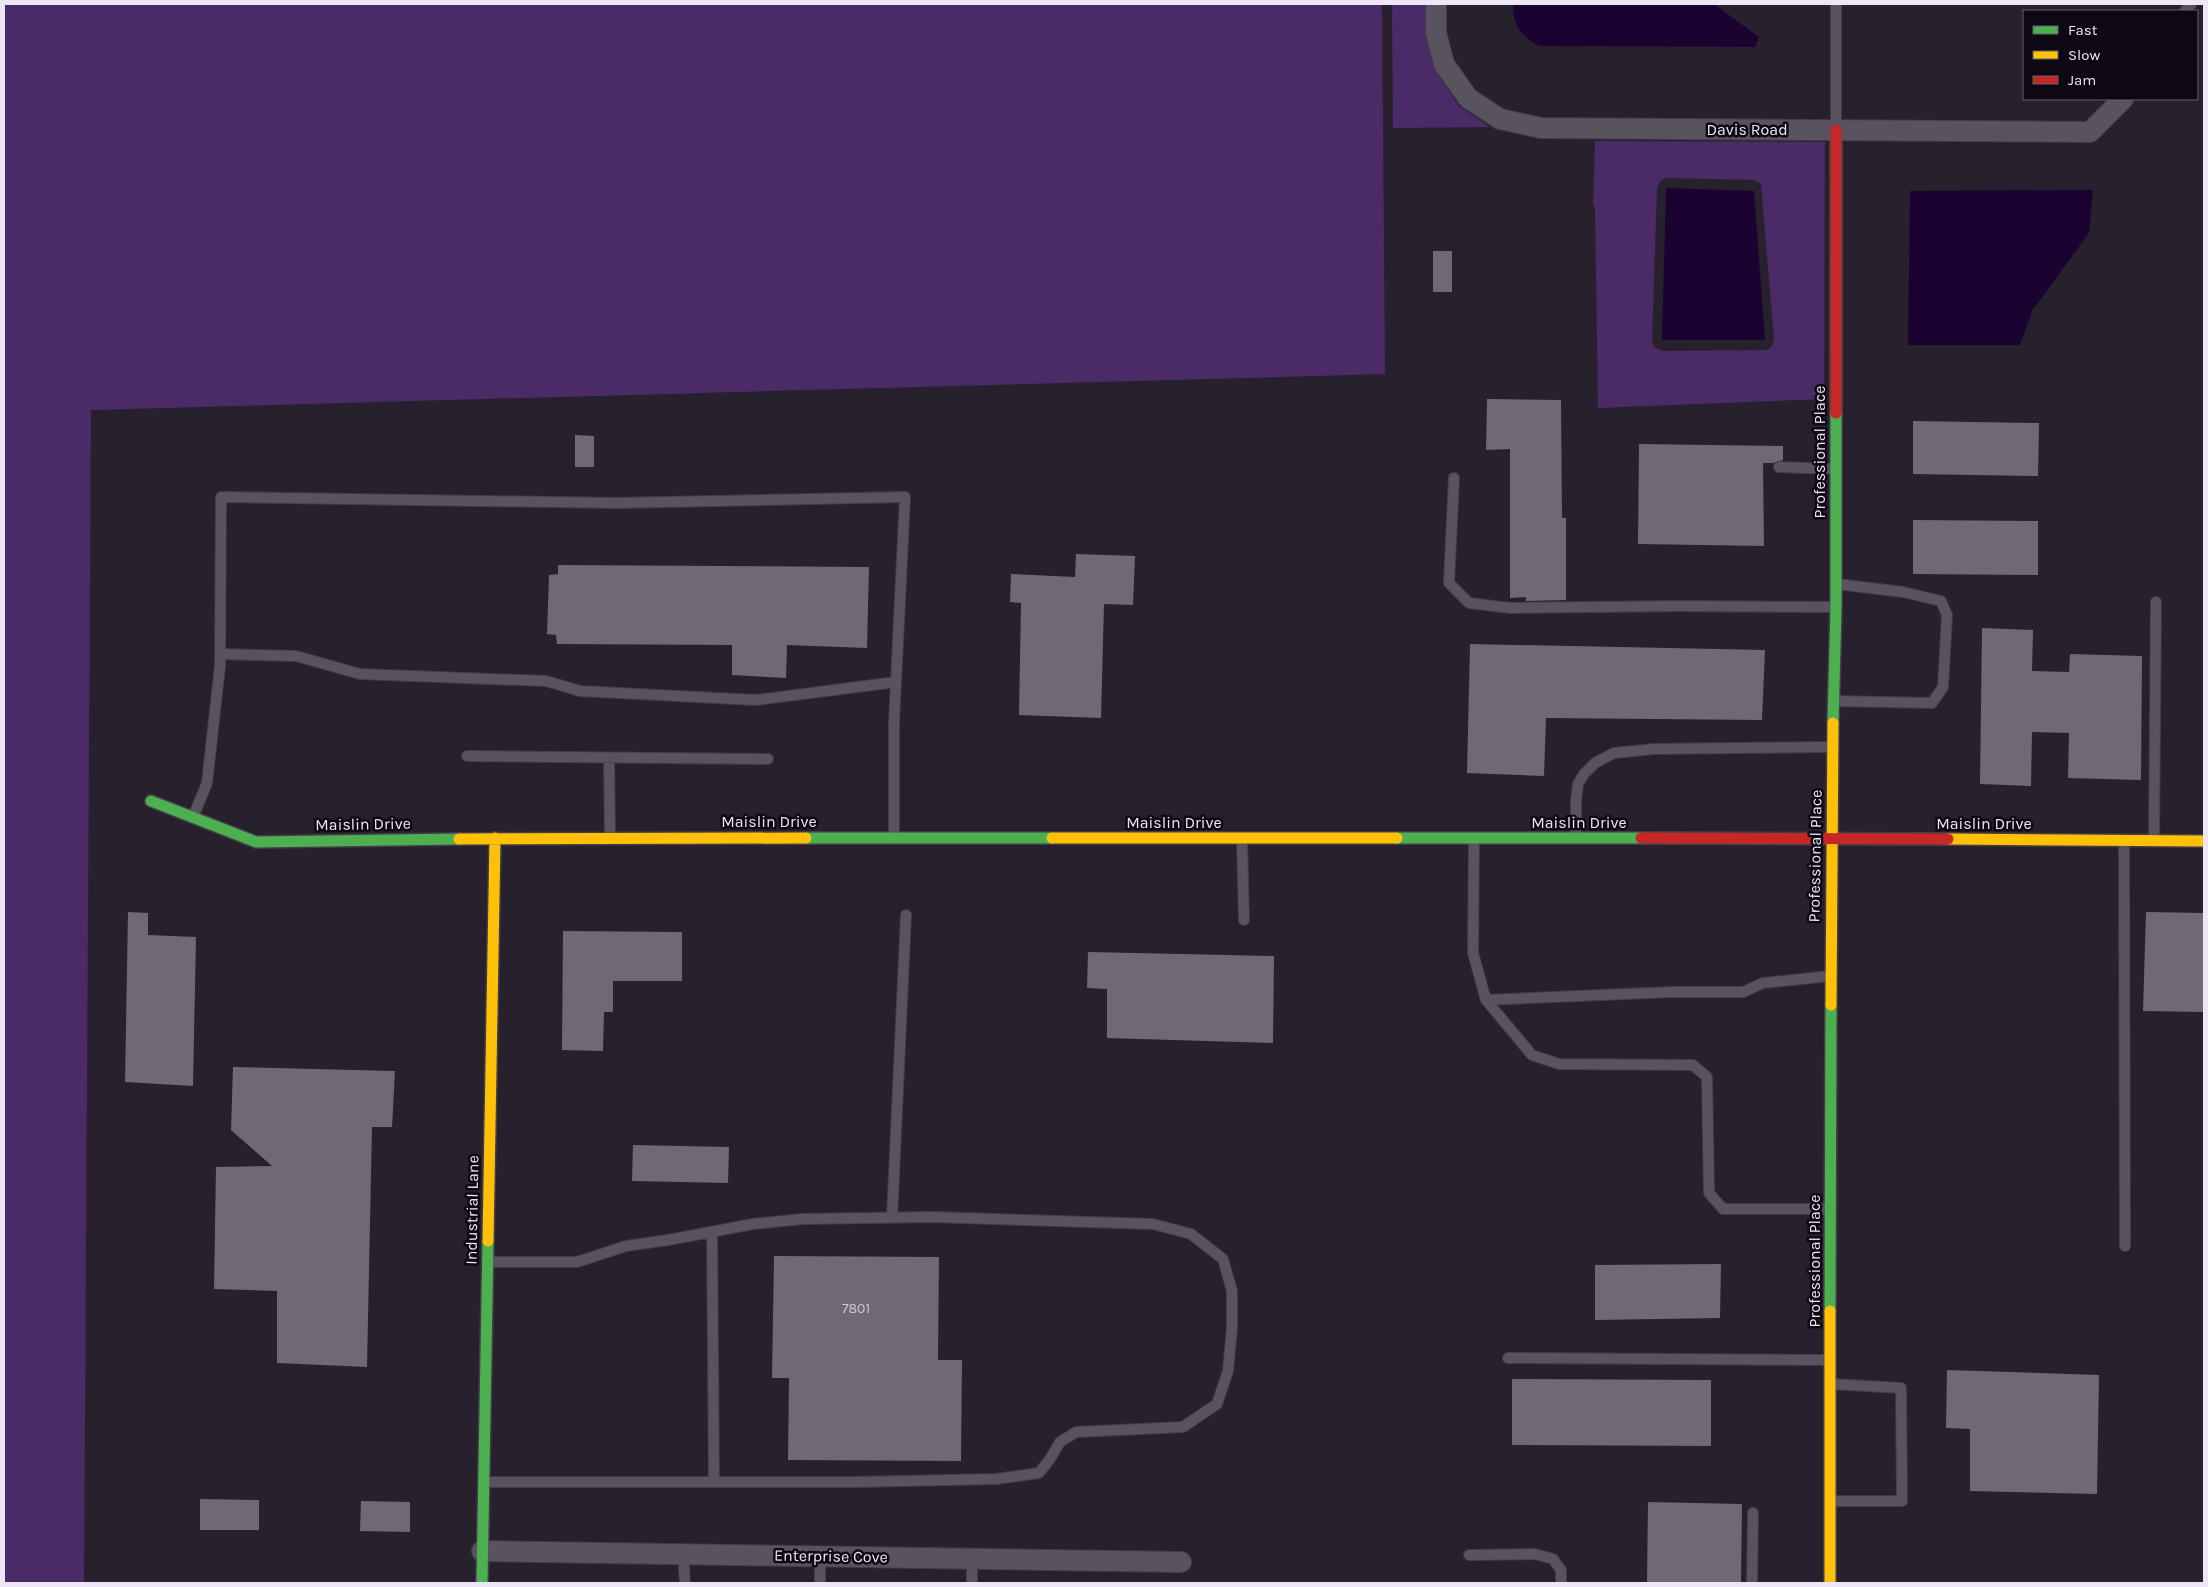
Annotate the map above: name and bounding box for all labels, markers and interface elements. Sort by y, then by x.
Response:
legend [2023,10,2198,100]
text: Fast [2068,21,2098,39]
text: Slow [2068,46,2100,64]
text: Jam [2068,71,2096,89]
street label: Davis Road [1706,120,1788,139]
street label: Professional Place [1810,386,1829,518]
street label: Professional Place [1804,789,1826,923]
street label: Maislin Drive [721,812,817,831]
street label: Maislin Drive [1126,813,1222,832]
street label: Maislin Drive [1531,813,1627,832]
street label: Maislin Drive [315,814,411,834]
street label: Maislin Drive [1936,814,2032,833]
street label: Industrial Lane [462,1155,482,1265]
street label: Professional Place [1805,1195,1824,1327]
house number: 7801 [842,1300,870,1317]
street label: Enterprise Cove [774,1546,888,1566]

